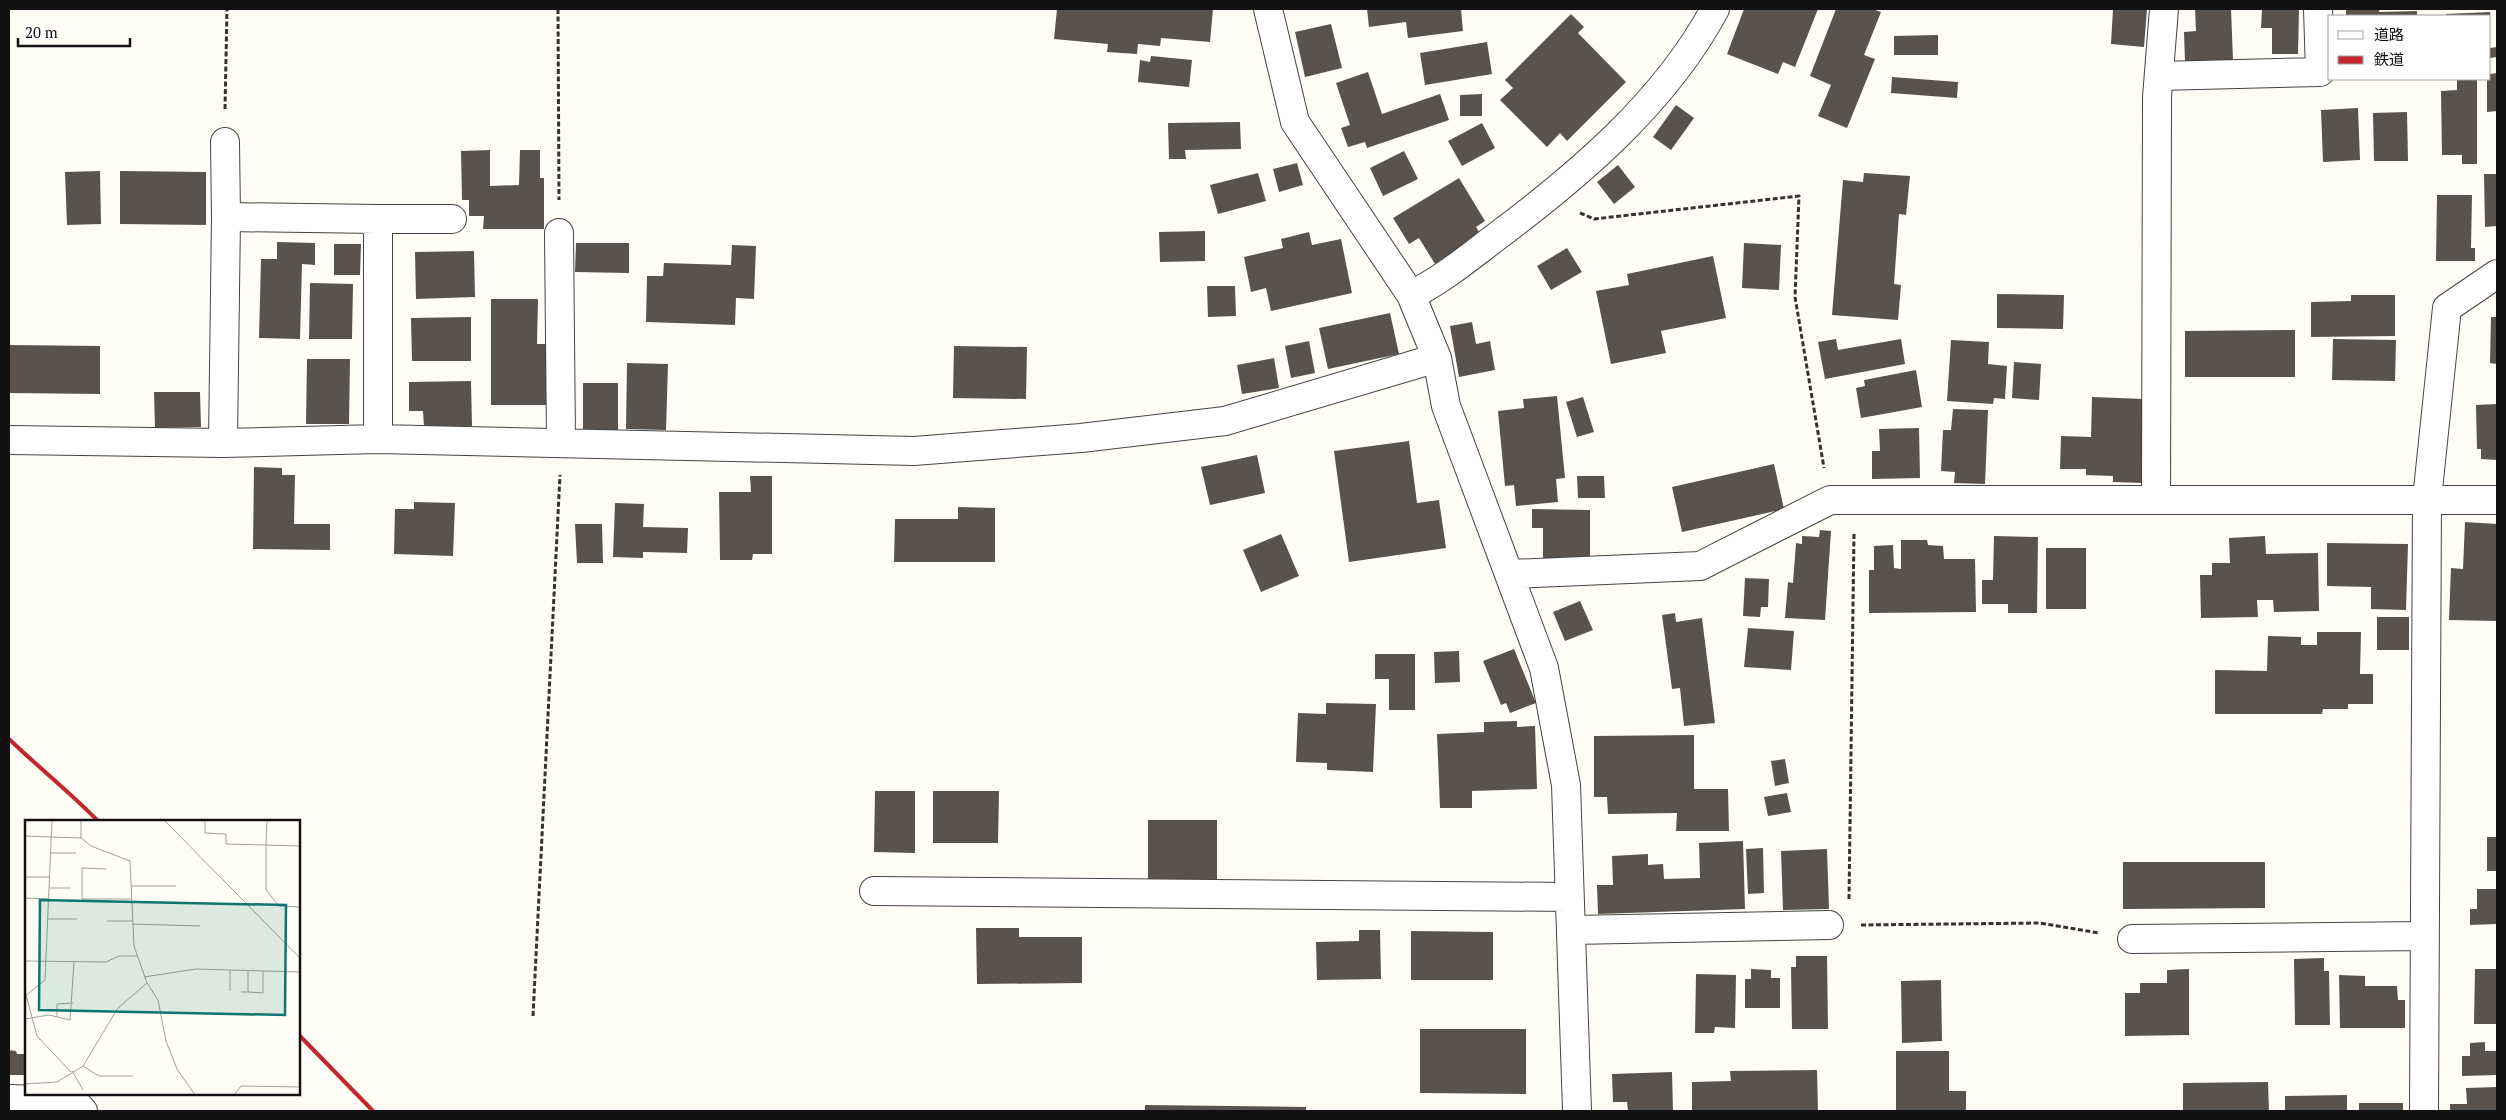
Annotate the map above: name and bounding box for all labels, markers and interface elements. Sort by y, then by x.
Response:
scale bar [18,15,130,47]
legend [2328,15,2491,80]
text: 20 m [25,22,58,42]
text: 道路 [2374,24,2404,44]
text: 鉄道 [2374,49,2404,69]
inset map [25,820,300,1095]

